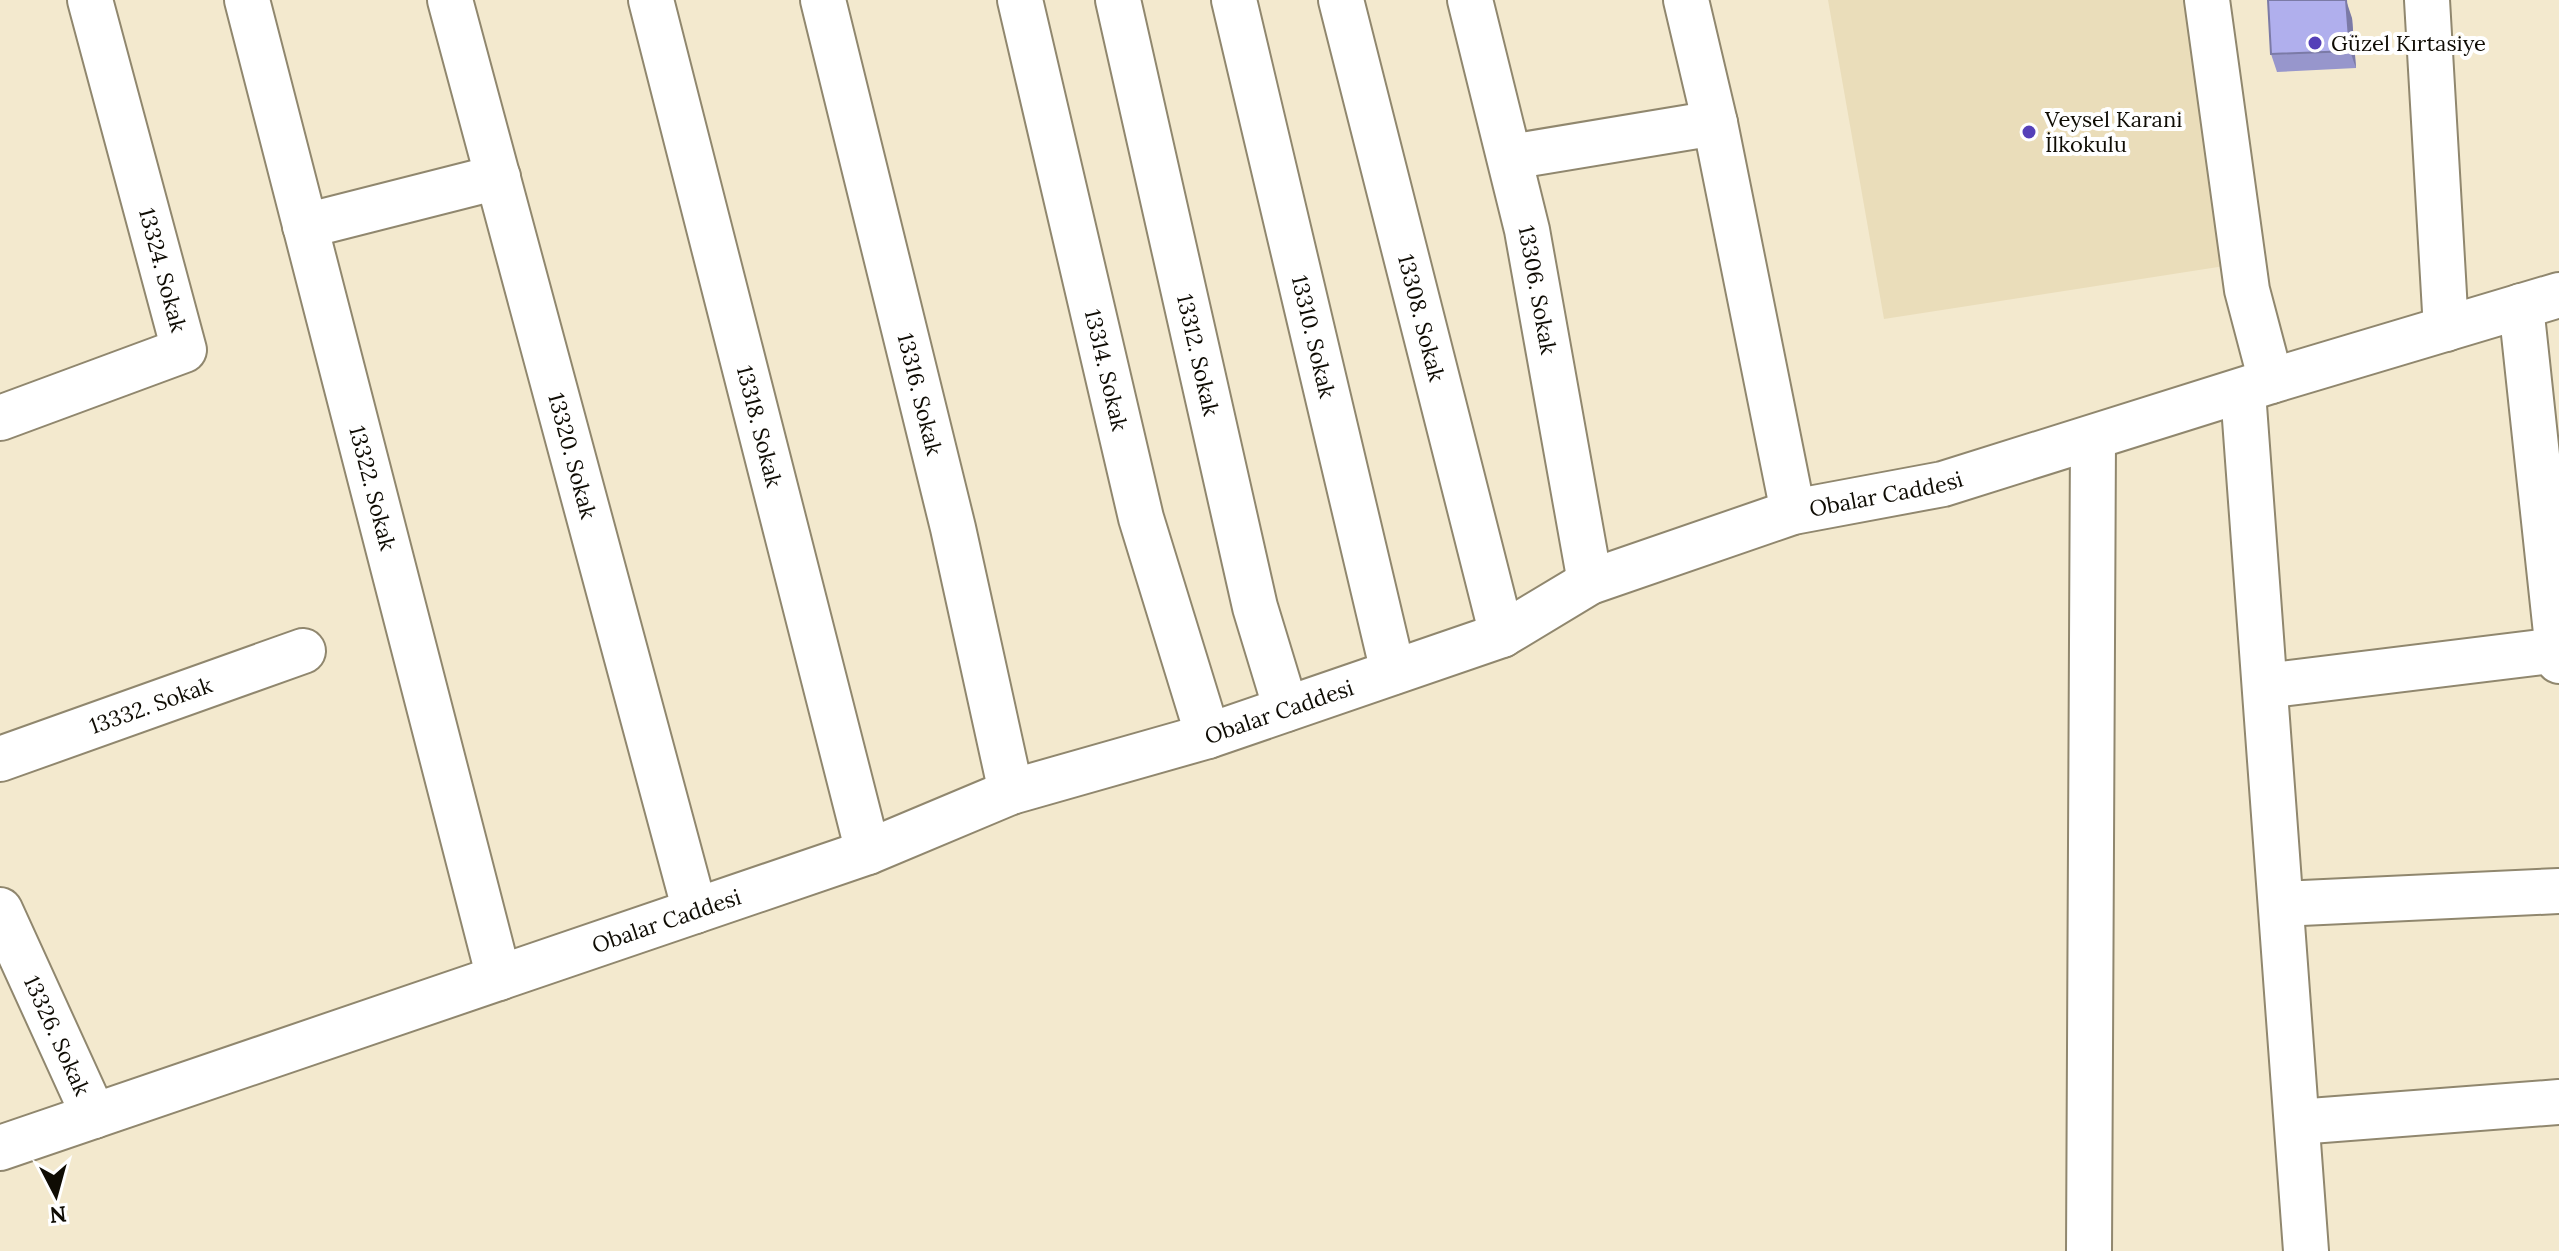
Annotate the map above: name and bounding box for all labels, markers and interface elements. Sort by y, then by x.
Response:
place label: Güzel Kırtasiye [2331,29,2486,57]
marker: Güzel Kırtasiye [2306,34,2324,52]
place label: Veysel Karani İlkokulu [2044,105,2182,158]
marker: Veysel Karani İlkokulu [2020,123,2038,141]
street label: 13324. Sokak [133,205,193,335]
street label: 13306. Sokak [1512,223,1563,357]
street label: 13308. Sokak [1392,251,1451,385]
street label: 13310. Sokak [1286,272,1342,401]
street label: 13312. Sokak [1171,292,1225,419]
street label: 13314. Sokak [1079,306,1134,434]
street label: 13316. Sokak [892,330,949,458]
street label: 13318. Sokak [731,363,789,490]
street label: 13320. Sokak [542,390,603,522]
street label: 13322. Sokak [343,423,402,554]
street label: Obalar Caddesi [1807,465,1966,523]
street label: 13332. Sokak [86,671,216,740]
street label: Obalar Caddesi [1201,673,1357,750]
street label: Obalar Caddesi [588,882,745,959]
street label: 13326. Sokak [18,971,97,1100]
north arrow [16,1155,96,1235]
text: N [48,1200,68,1230]

